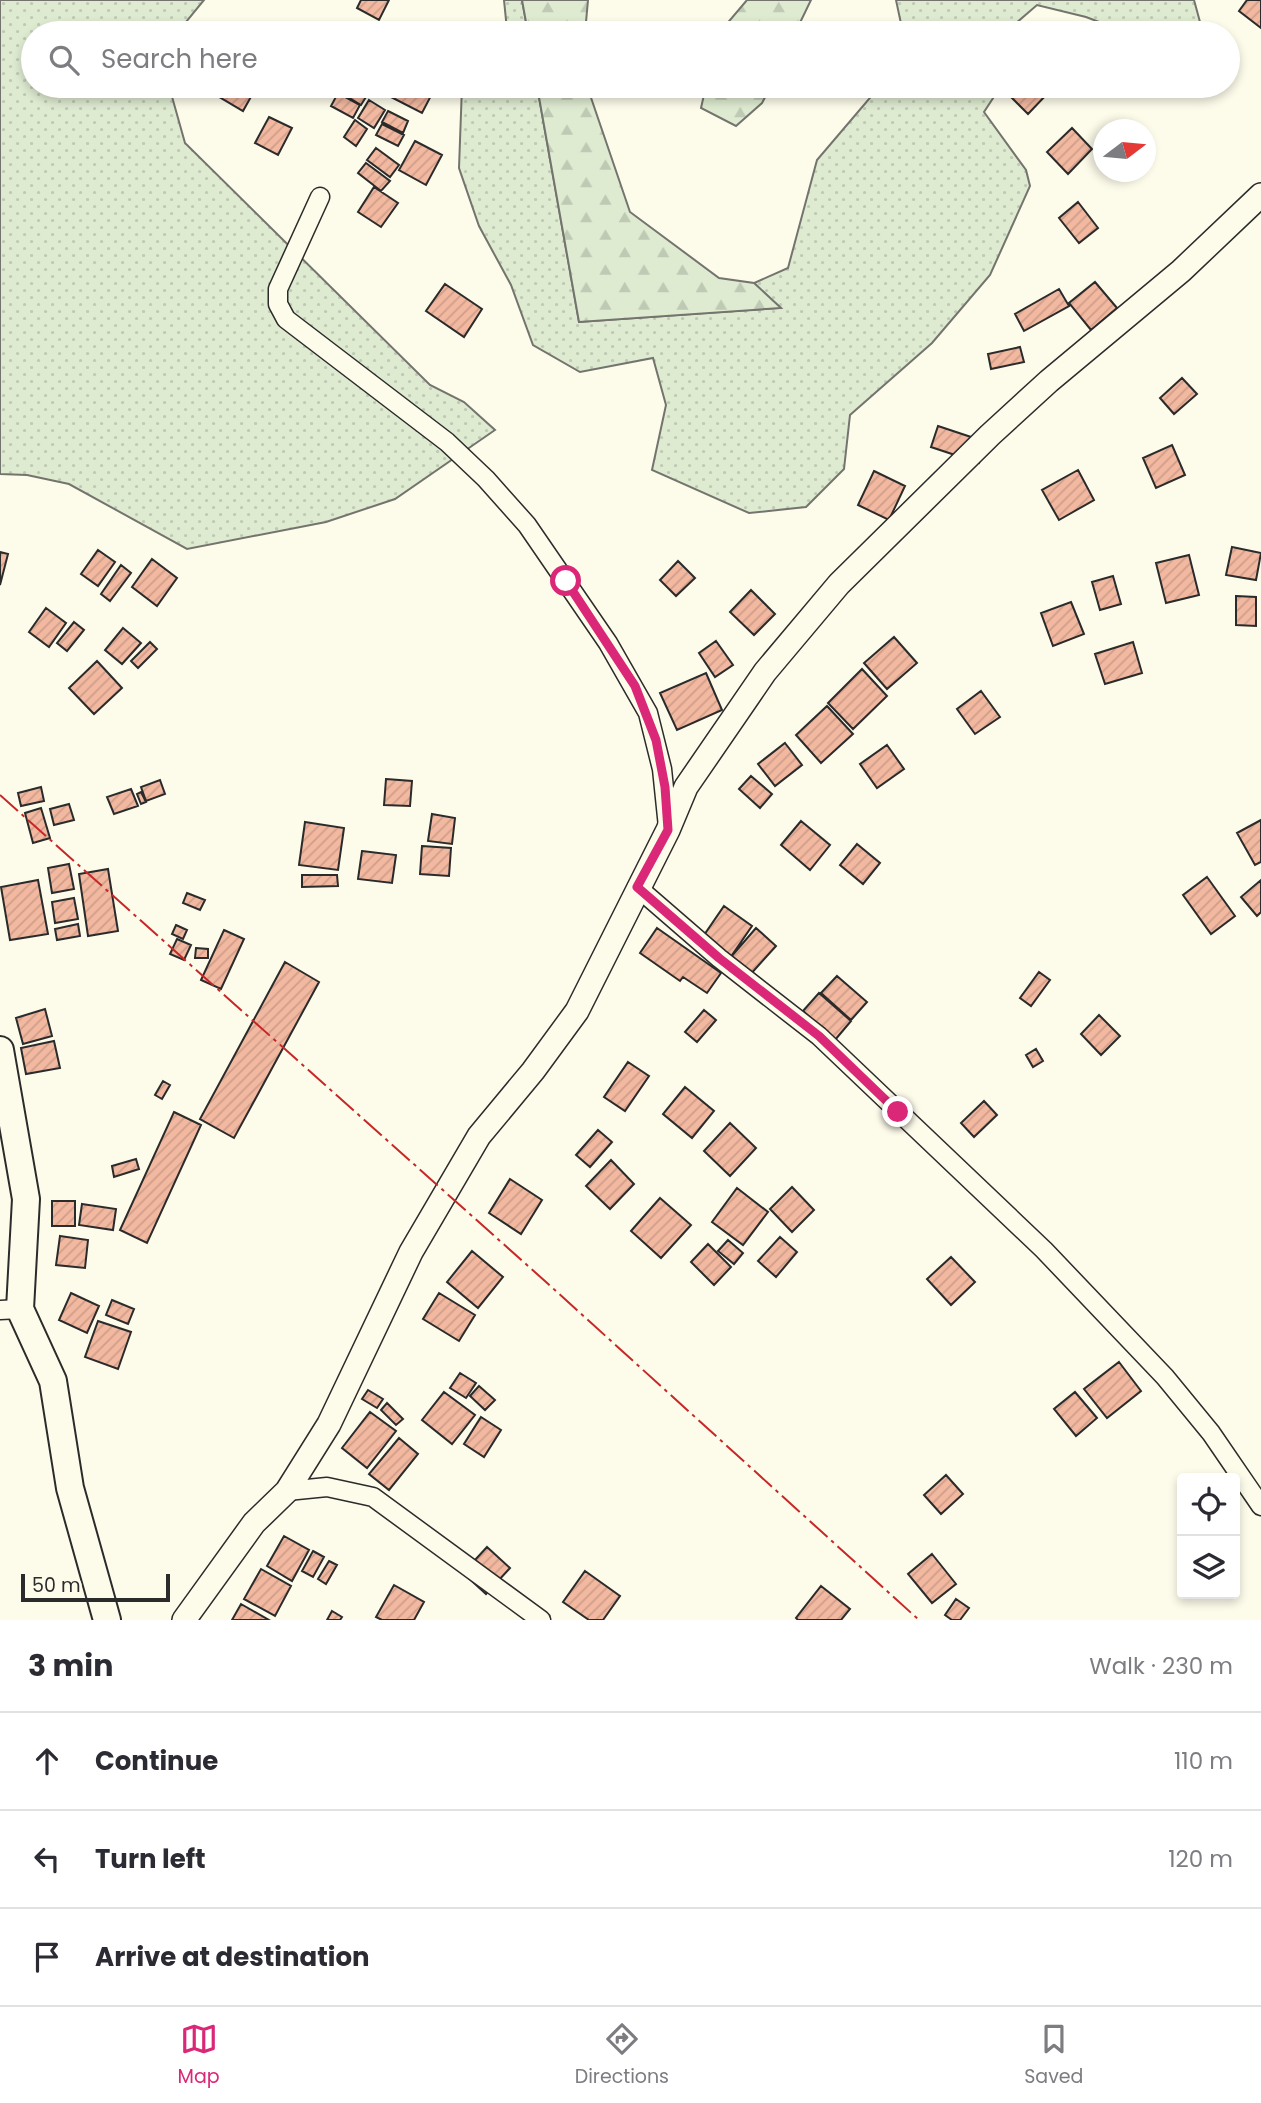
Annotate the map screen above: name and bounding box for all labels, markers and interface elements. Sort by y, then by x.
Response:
search box [21,21,1240,98]
icon: search [45,41,83,79]
text: Search here [101,41,258,77]
north arrow [1093,119,1156,182]
route start [550,565,581,596]
route end [882,1096,913,1127]
map controls [1177,1473,1240,1599]
button: locate [1177,1473,1240,1536]
button: layers [1177,1536,1240,1599]
scale bar [21,1571,170,1603]
text: 50 m [32,1572,81,1599]
text: 3 min [28,1644,113,1687]
text: Walk · 230 m [1089,1650,1233,1682]
icon: ahead [28,1742,66,1780]
text: Continue [95,1743,218,1779]
text: 110 m [1174,1745,1233,1777]
icon: left [28,1840,66,1878]
text: Turn left [95,1841,206,1877]
text: 120 m [1168,1843,1233,1875]
icon: arrive [28,1938,66,1976]
text: Arrive at destination [95,1939,370,1975]
tab: Map [178,2020,220,2091]
tab: Directions [575,2020,669,2091]
tab: Saved [1024,2020,1083,2091]

